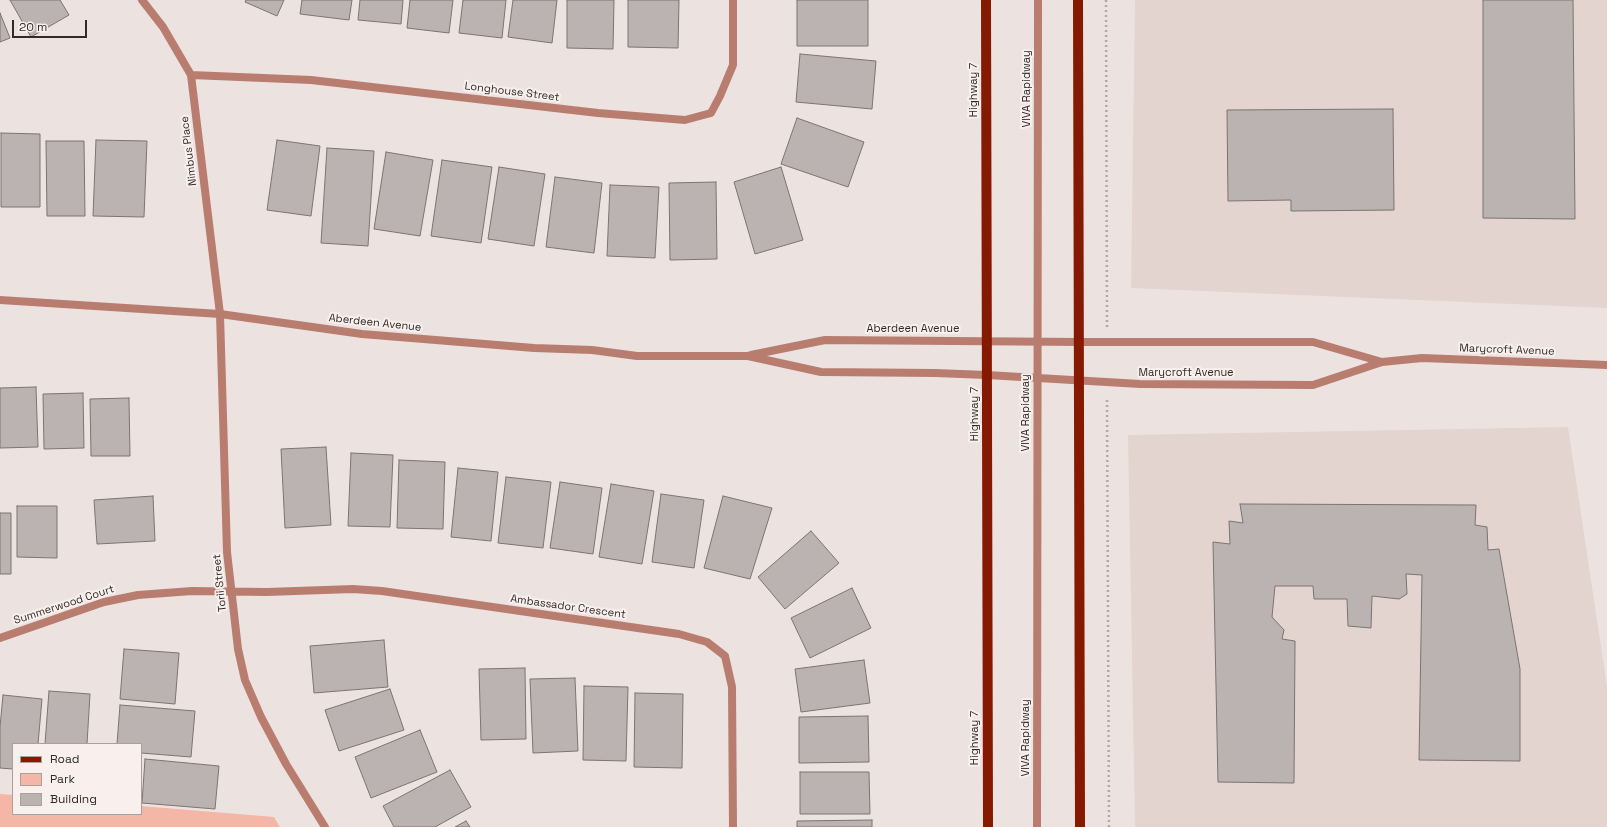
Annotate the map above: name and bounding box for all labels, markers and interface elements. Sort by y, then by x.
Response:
scale bar [14,12,89,38]
text: 20 m [19,19,47,35]
street label: VIVA Rapidway [1020,50,1034,128]
street label: Highway 7 [967,63,981,117]
street label: Longhouse Street [464,80,560,104]
street label: Nimbus Place [178,115,200,187]
street label: Aberdeen Avenue [328,312,422,334]
street label: Aberdeen Avenue [866,322,960,336]
street label: Marycroft Avenue [1459,342,1555,358]
street label: Marycroft Avenue [1138,366,1234,380]
street label: VIVA Rapidway [1019,374,1033,452]
street label: Highway 7 [968,387,982,441]
street label: Torii Street [210,553,230,613]
street label: Summerwood Court [12,582,116,628]
street label: Ambassador Crescent [509,592,627,622]
street label: VIVA Rapidway [1019,699,1033,777]
street label: Highway 7 [968,711,982,765]
legend [12,743,142,815]
text: Road [50,751,79,767]
text: Park [50,771,75,787]
text: Building [50,791,97,807]

